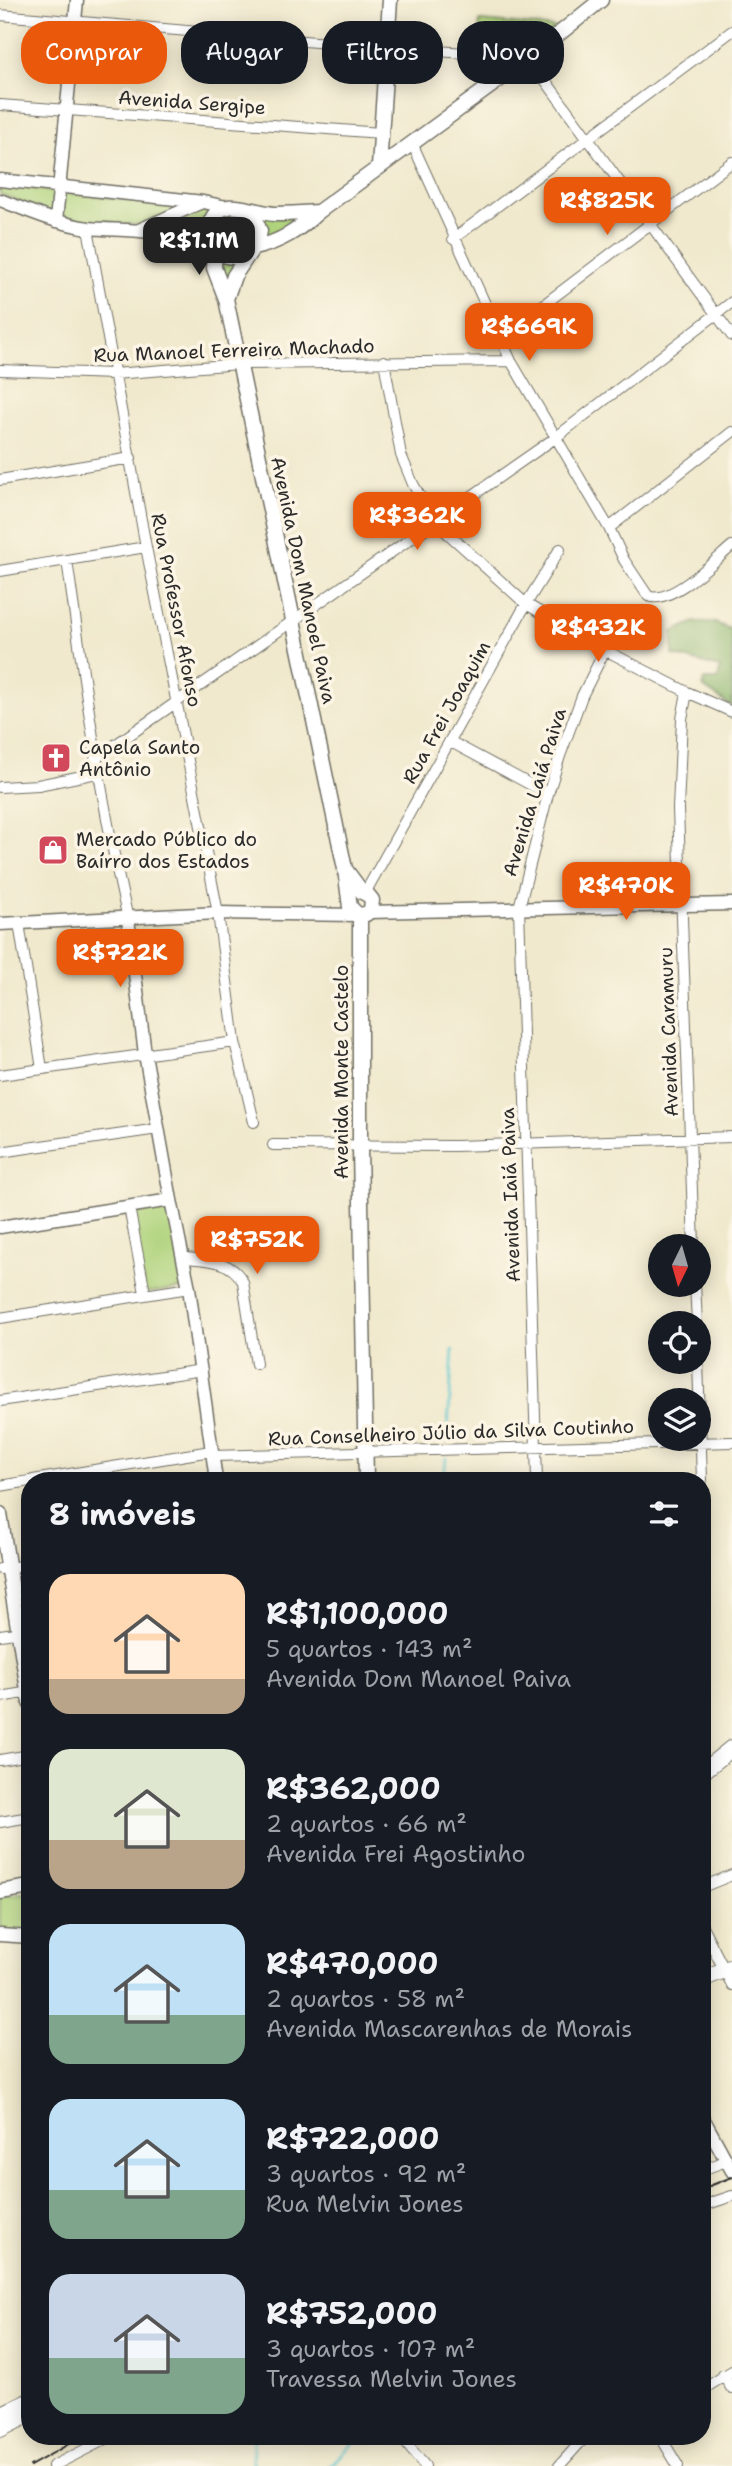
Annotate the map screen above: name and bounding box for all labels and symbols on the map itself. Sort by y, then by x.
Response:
street label: Avenida Sergipe [117,85,267,120]
pin: R$825K [550,177,664,237]
pin: R$1.1M [142,218,256,277]
pin: R$669K [472,304,586,363]
street label: Rua Manoel Ferreira Machado [93,333,375,368]
street label: Avenida Dom Manoel Paiva [265,454,342,706]
pin: R$362K [360,492,474,552]
street label: Rua Professor Afonso [145,511,208,709]
pin: R$432K [541,604,655,664]
street label: Rua Frei Joaquim [397,636,496,788]
street label: Avenida Laiá Paiva [497,705,572,879]
place label: Capela Santo Antônio [79,735,200,782]
church icon: Capela Santo Antônio [39,741,73,775]
place label: Mercado Público do Baírro dos Estados [76,827,257,874]
shop icon: Mercado Público do Baírro dos Estados [36,833,70,867]
pin: R$470K [569,862,683,922]
pin: R$722K [63,930,177,989]
street label: Avenida Caramuru [653,947,684,1117]
street label: Avenida Monte Castelo [329,965,354,1179]
street label: Avenida Iaiá Paiva [495,1107,526,1283]
pin: R$752K [200,1216,314,1276]
north arrow [648,1234,710,1297]
street label: Rua Conselheiro Júlio da Silva Coutinho [268,1414,634,1451]

